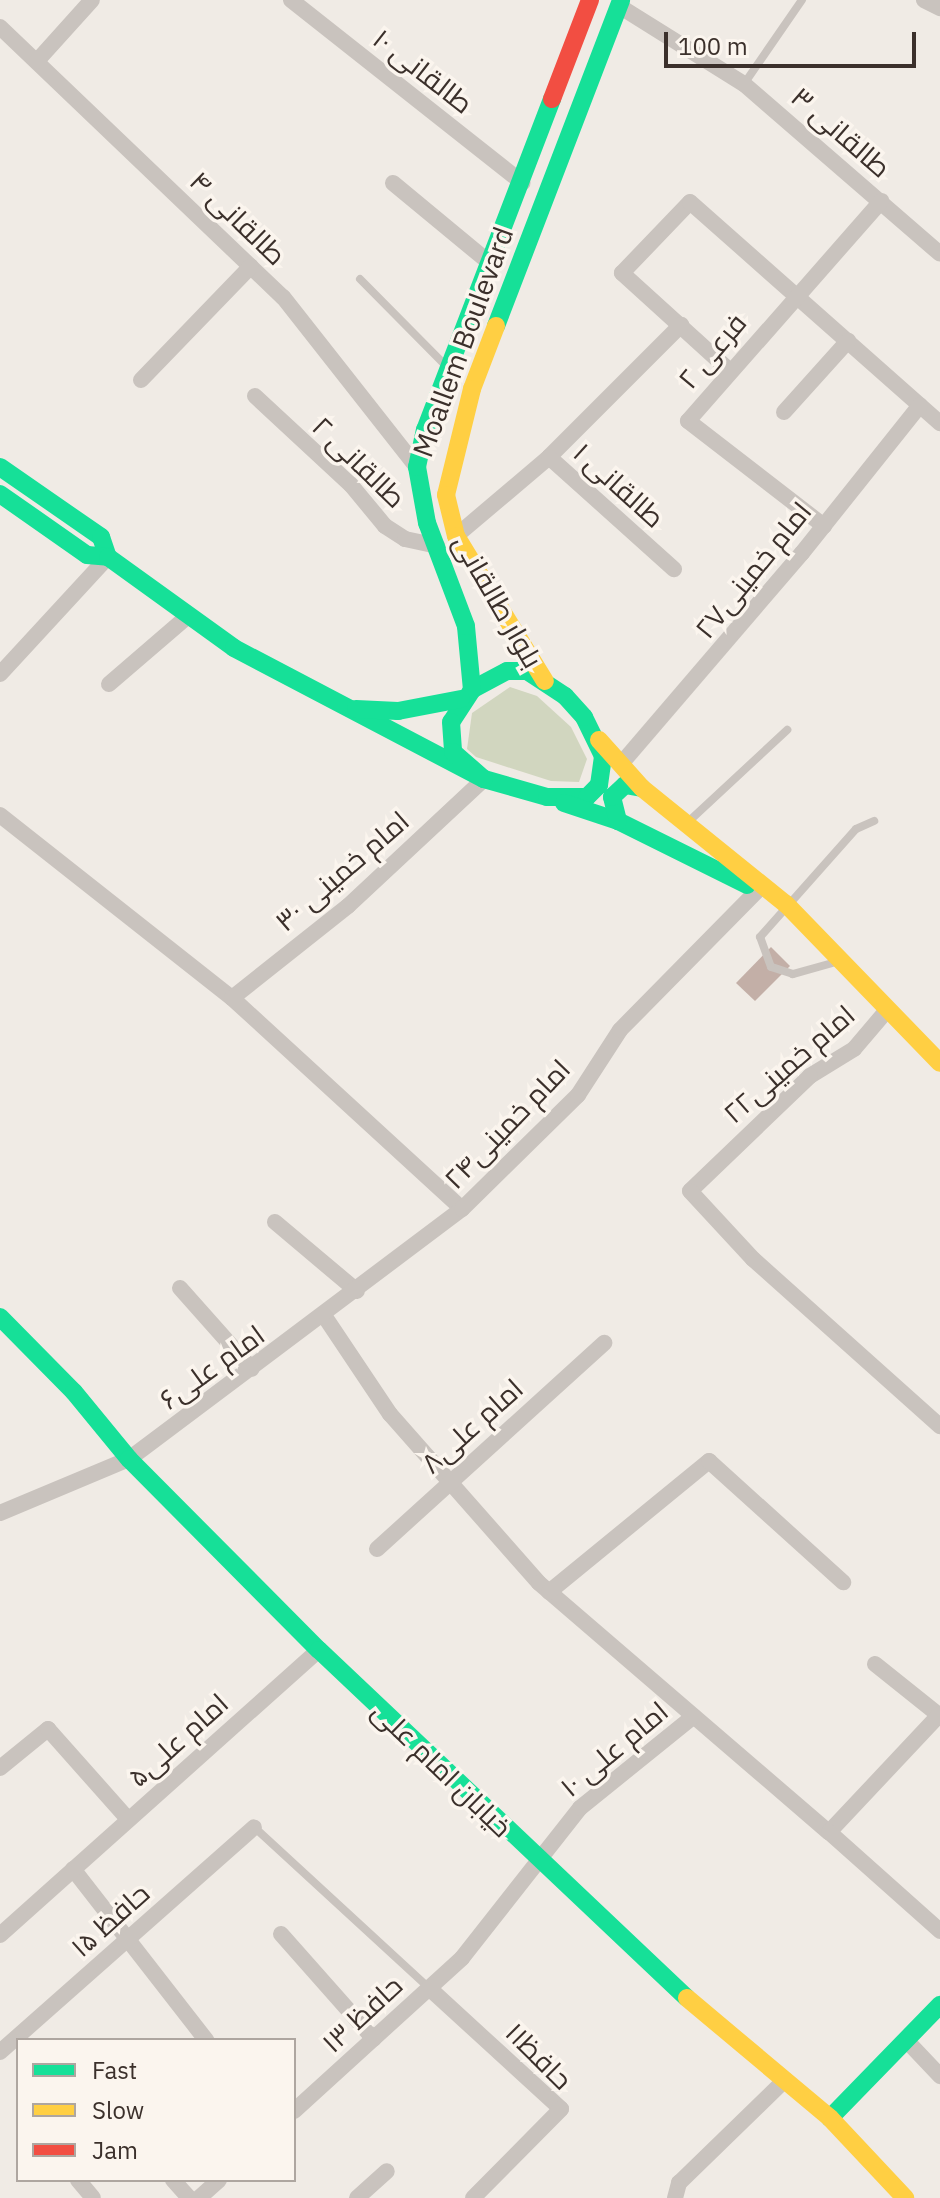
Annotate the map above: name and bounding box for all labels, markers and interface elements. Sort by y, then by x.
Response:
scale bar [668,16,920,66]
street label: طالقانی ۱۰ [366,22,480,120]
text: 100 m [678,30,748,62]
street label: طالقانی ۳ [784,80,898,184]
street label: طالقانی ۴ [183,164,293,272]
street label: Moallem Boulevard [406,222,520,462]
street label: فرعی ۲ [671,306,753,396]
street label: طالقانی ۲ [305,409,413,515]
street label: طالقانی ۱ [567,436,671,534]
street label: امام خمینی۲۷ [688,495,818,645]
street label: بلوار طالقانی [446,528,550,674]
street label: امام خمینی ۳۰ [268,804,416,938]
street label: امام خمینی۲۲ [716,998,862,1130]
street label: امام خمینی۲۴ [437,1052,577,1196]
street label: امام علی۶ [153,1318,271,1416]
street label: امام علی۸ [414,1372,530,1480]
street label: امام علی۵ [121,1686,235,1794]
street label: خیابان امام علی [365,1694,519,1844]
street label: امام علی ۱۰ [553,1694,675,1804]
street label: حافظ ۱۵ [64,1876,156,1964]
street label: حافظ ۱۳ [315,1969,409,2059]
street label: حافظ۱۱ [499,2016,579,2096]
legend [16,2038,296,2182]
text: Fast [92,2054,137,2086]
text: Slow [92,2094,144,2126]
text: Jam [92,2134,138,2166]

